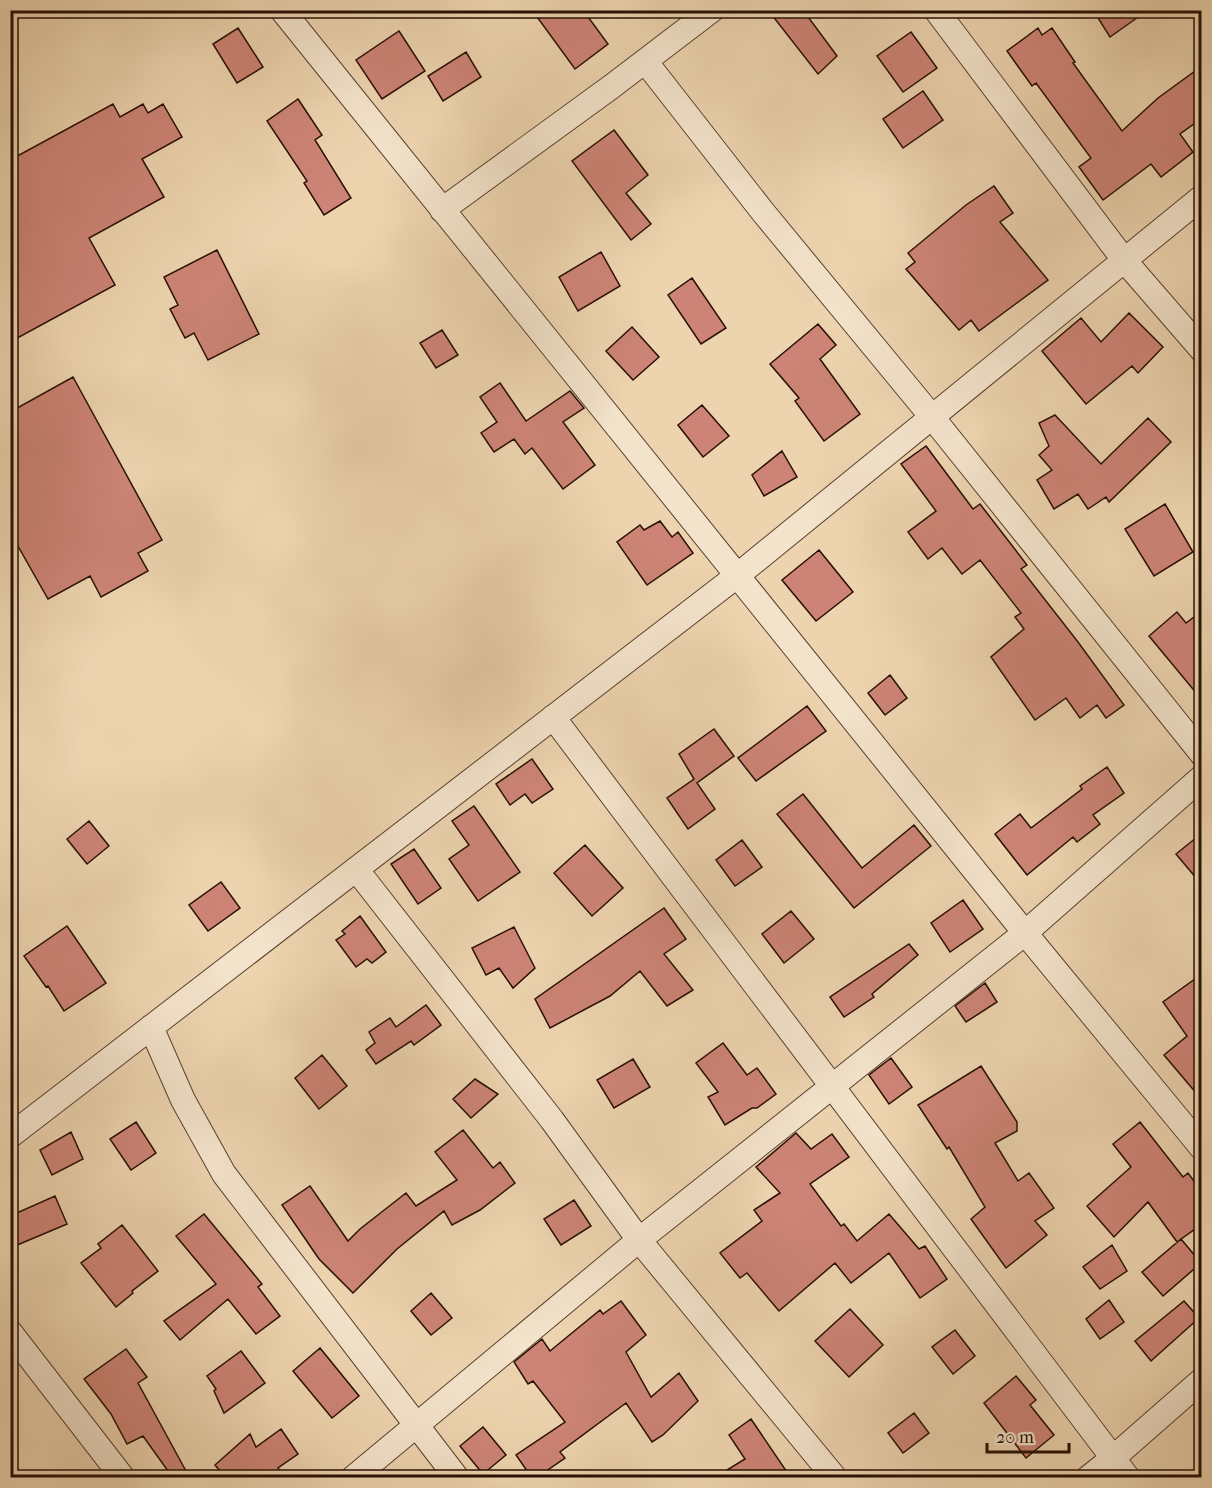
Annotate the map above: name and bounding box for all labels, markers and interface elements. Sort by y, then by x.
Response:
scale bar [987,1416,1070,1454]
text: 20 m [996,1427,1034,1448]

